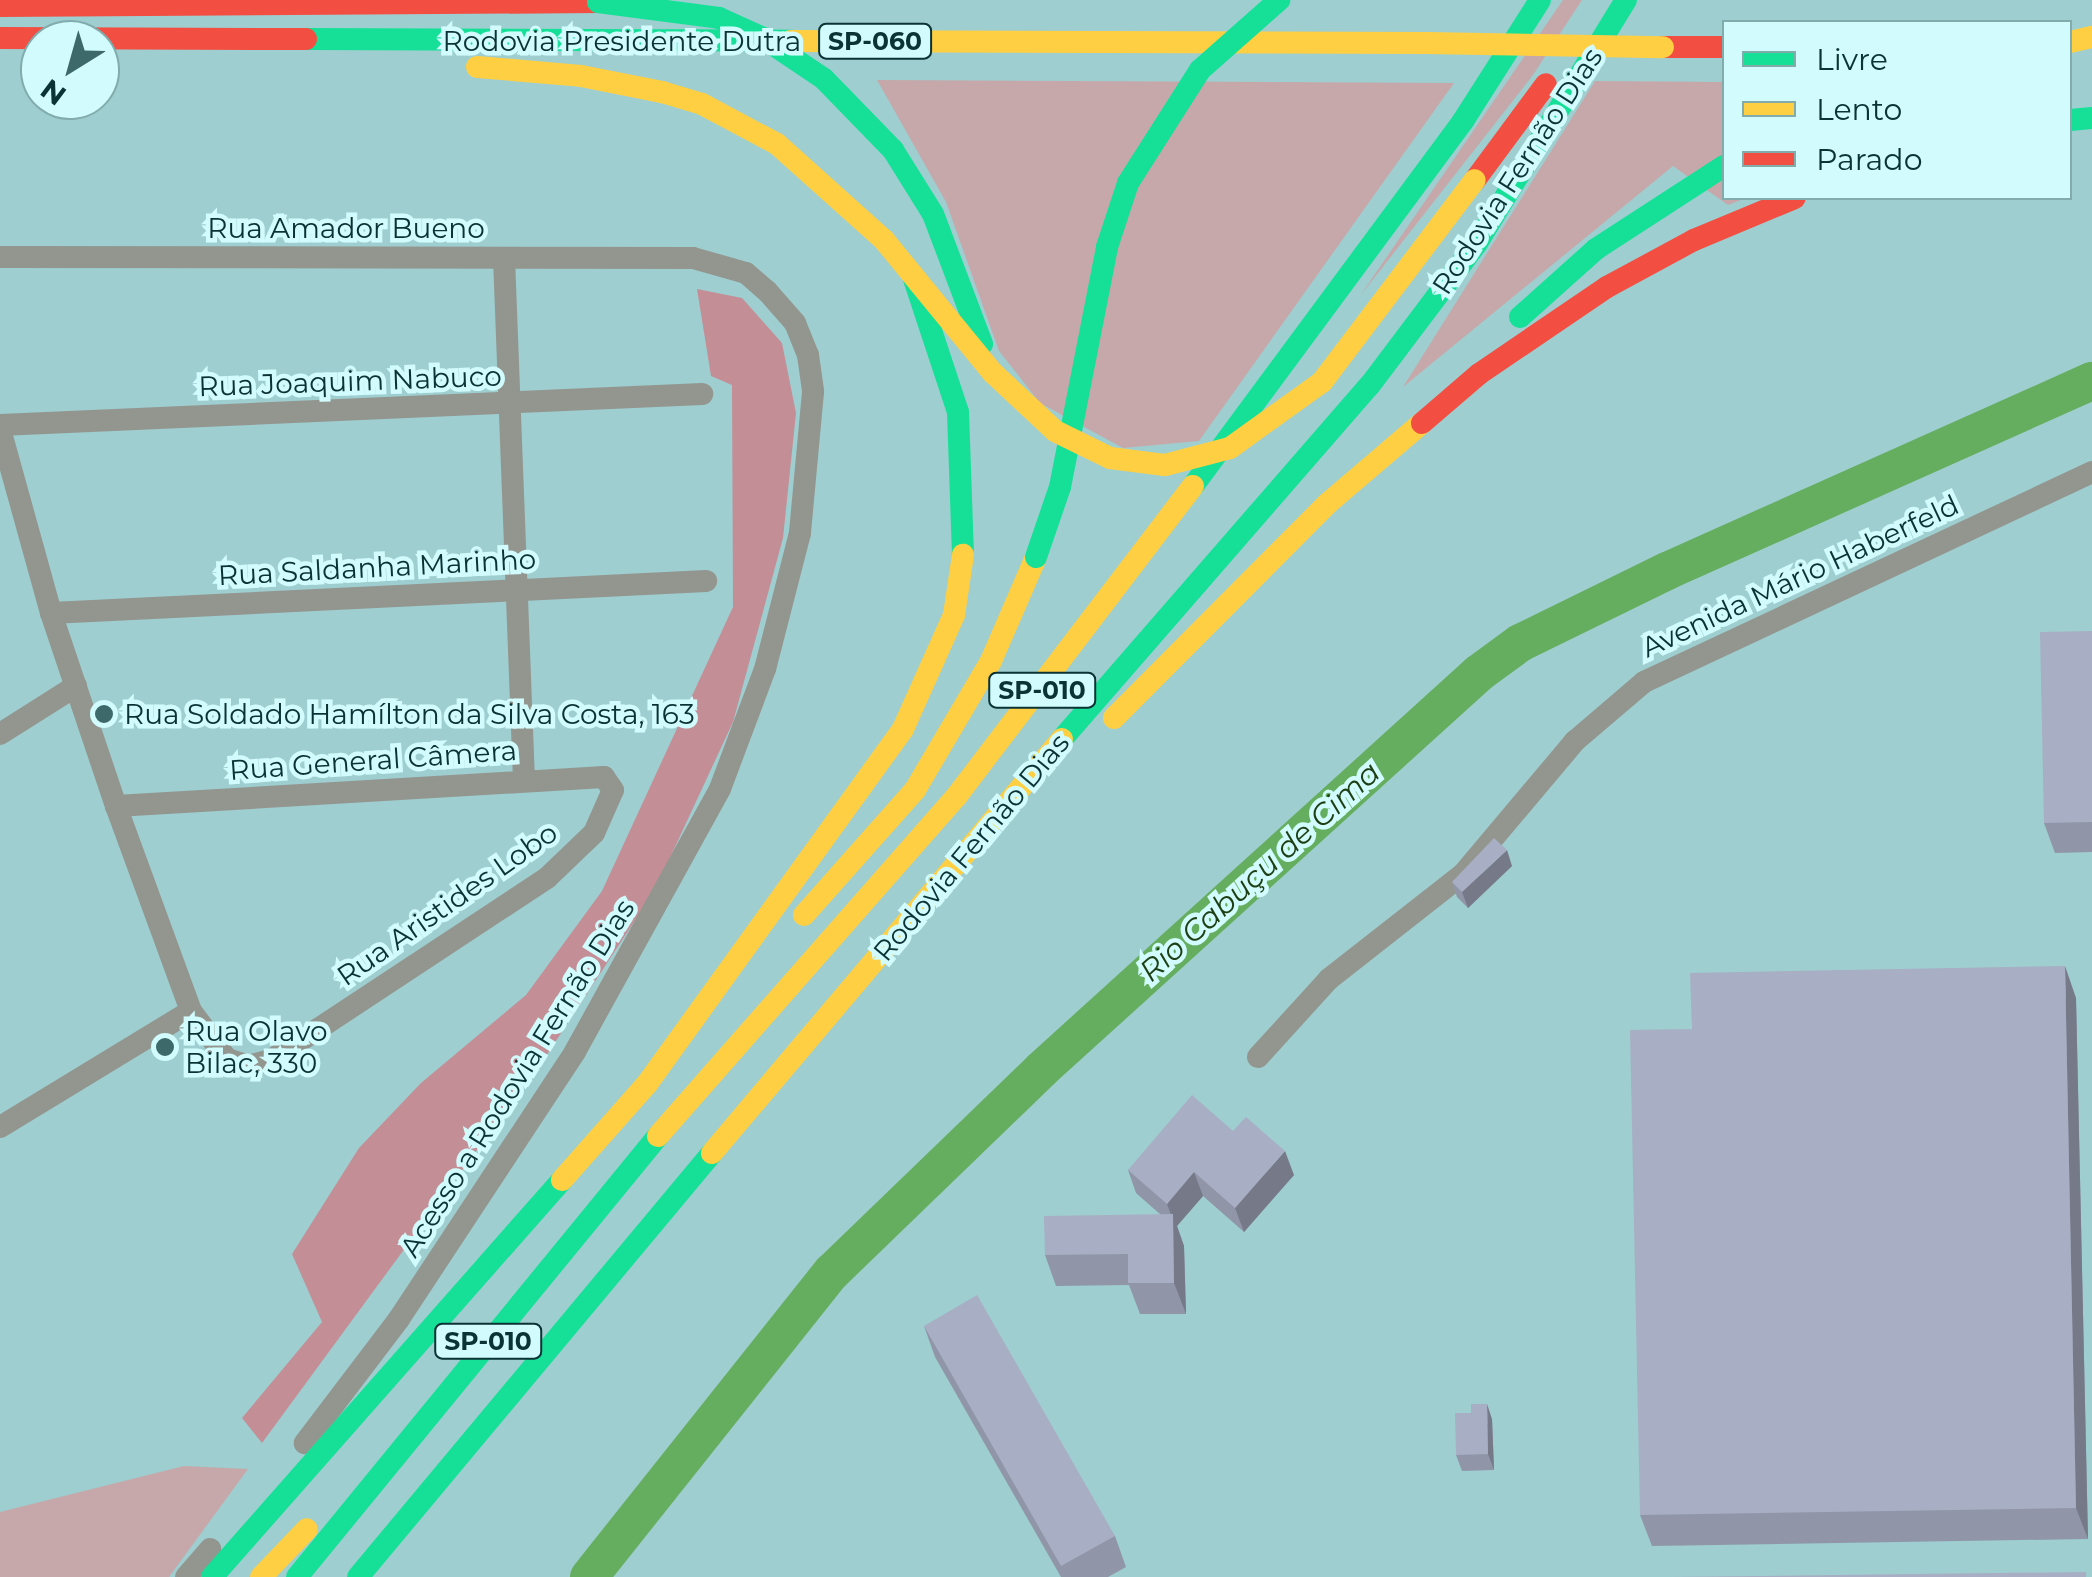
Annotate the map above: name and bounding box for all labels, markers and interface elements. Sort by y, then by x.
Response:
north arrow [20,20,120,120]
legend [1722,20,2072,200]
road number: SP-060 [818,21,932,61]
street label: Rodovia Presidente Dutra [443,24,801,58]
text: Livre [1816,41,1888,78]
street label: Rodovia Fernão Dias [1425,42,1609,300]
text: N [34,72,72,113]
text: Lento [1816,91,1902,128]
text: Parado [1816,141,1922,178]
street label: Rua Amador Bueno [207,211,485,245]
street label: Rua Joaquim Nabuco [198,359,502,403]
street label: Avenida Mário Haberfeld [1636,488,1964,664]
street label: Rua Saldanha Marinho [217,542,537,592]
road number: SP-010 [987,670,1097,710]
place label: Rua Soldado Hamílton da Silva Costa, 163 [124,697,695,731]
marker: Rua Soldado Hamílton da Silva Costa, 163 [93,703,115,725]
street label: Rodovia Fernão Dias [866,726,1076,968]
street label: Rua General Câmera [228,733,518,787]
water label: Rio Cabuçu de Cima [1132,755,1388,989]
street label: Rua Aristides Lobo [330,815,564,993]
street label: Acesso a Rodovia Fernão Dias [393,893,641,1263]
place label: Rua Olavo Bilac, 330 [185,1014,327,1080]
marker: Rua Olavo Bilac, 330 [154,1036,176,1058]
road number: SP-010 [433,1321,543,1361]

